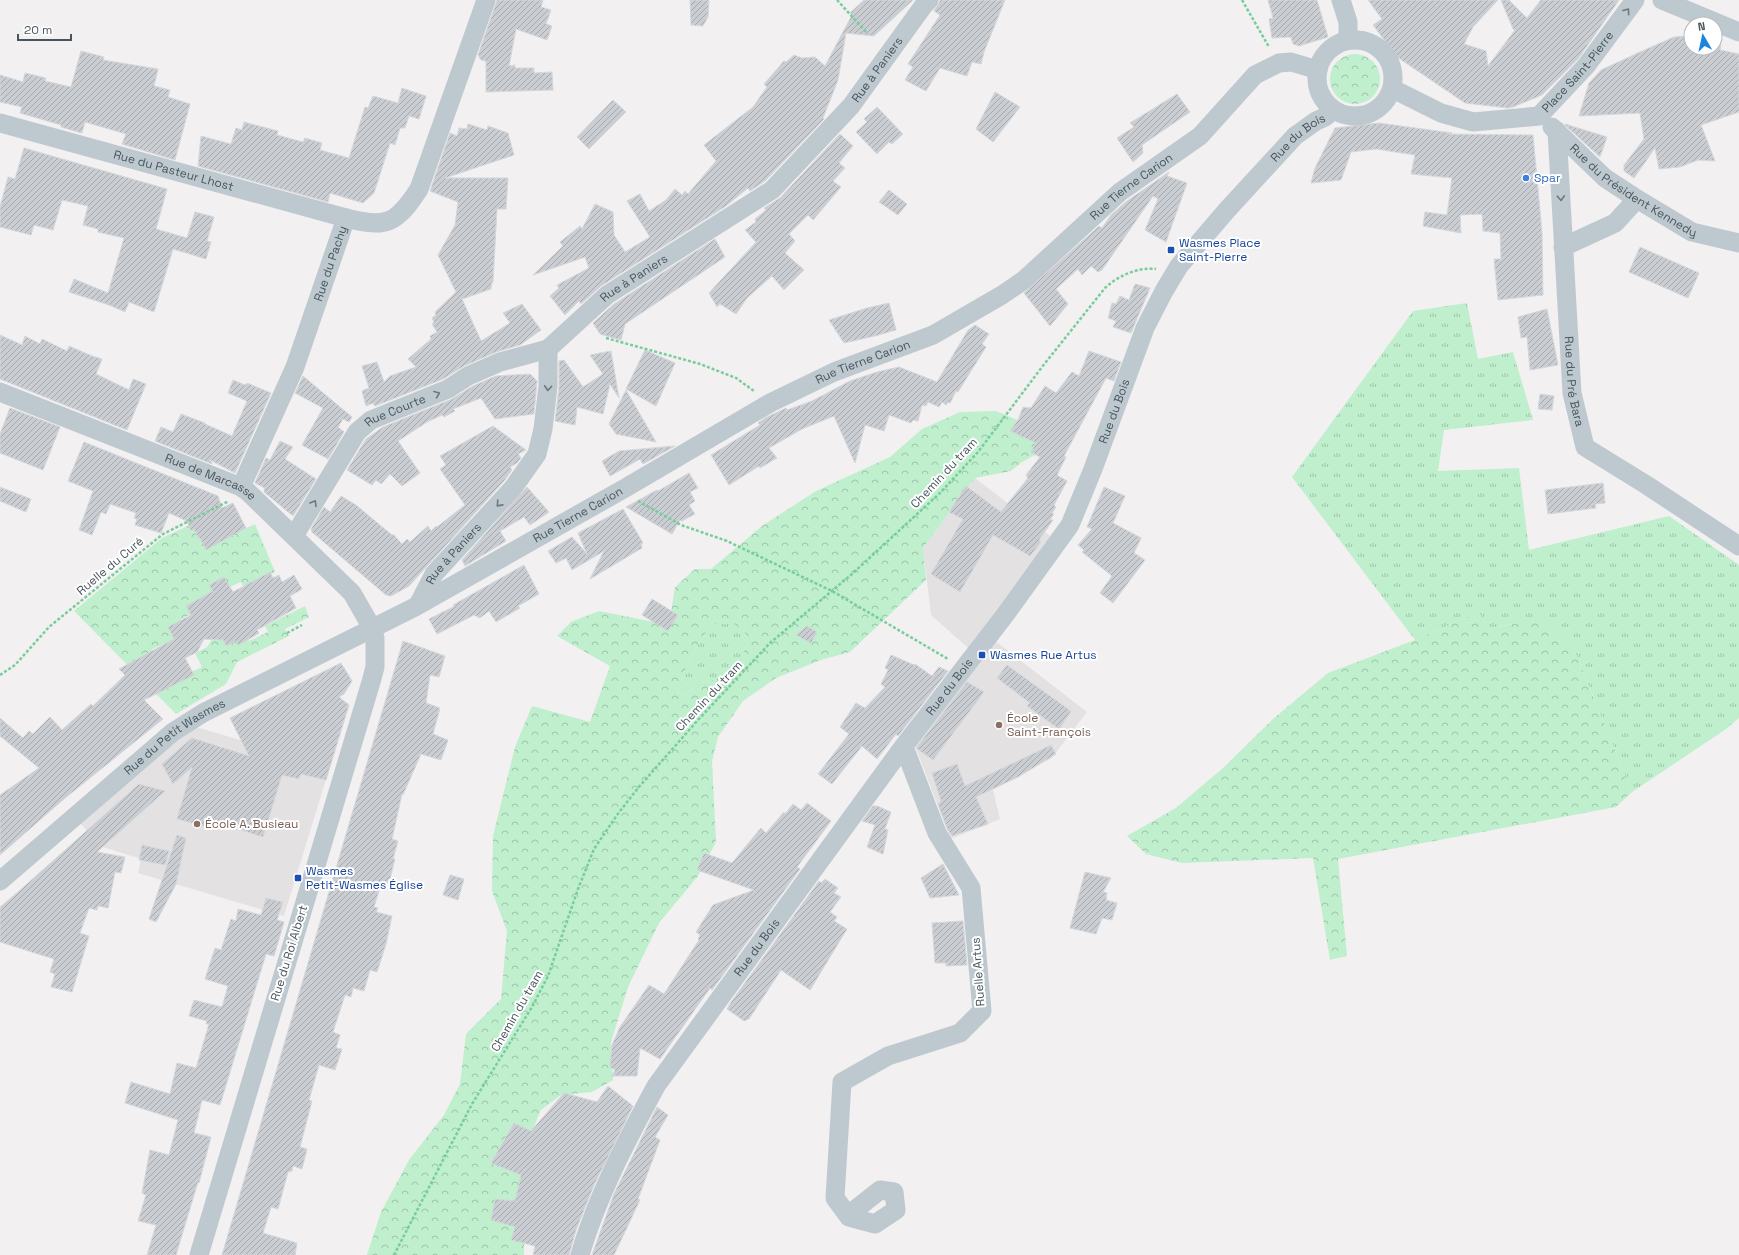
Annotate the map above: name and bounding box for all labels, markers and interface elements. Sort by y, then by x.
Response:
one-way arrow [1622,9,1629,16]
scale bar [18,16,71,42]
north arrow [1683,16,1723,56]
text: N [1697,19,1706,34]
text: 20 m [24,22,52,38]
street label: Place Saint-Pierre [1538,28,1617,116]
street label: Rue à Paniers [848,34,906,106]
street label: Rue du Bois [1267,110,1328,166]
street label: Rue du Président Kennedy [1566,140,1698,241]
street label: Rue du Pasteur Lhost [112,147,235,195]
street label: Rue Tierne Carion [1086,149,1176,224]
place label: Spar [1534,170,1561,186]
marker: Spar [1521,173,1531,183]
one-way arrow [1556,195,1565,201]
street label: Rue du Pachy [310,224,351,303]
place label: Wasmes Place Saint-Pierre [1179,235,1261,265]
marker: Wasmes Place Saint-Pierre [1166,245,1176,255]
street label: Rue à Paniers [597,250,671,306]
street label: Rue Tierne Carion [813,336,913,388]
street label: Rue du Pré Bara [1561,336,1588,428]
street label: Rue du Bois [1095,377,1134,446]
one-way arrow [543,385,552,391]
one-way arrow [433,390,440,398]
street label: Rue Courte [361,391,428,430]
street label: Chemin du tram [907,434,981,512]
street label: Rue de Marcasse [162,450,260,504]
street label: Rue Tierne Carion [530,483,626,547]
one-way arrow [496,499,504,507]
one-way arrow [309,500,316,507]
street label: Rue à Paniers [422,519,485,587]
street label: Ruelle du Curé [73,533,147,599]
place label: Wasmes Rue Artus [990,647,1097,663]
marker: Wasmes Rue Artus [977,650,987,660]
street label: Rue du Bois [922,655,977,719]
street label: Chemin du tram [672,657,746,735]
street label: Rue du Petit Wasmes [121,695,228,779]
place label: École Saint-François [1007,710,1091,740]
marker: École Saint-François [994,720,1004,730]
place label: École A. Busieau [205,816,298,832]
marker: École A. Busieau [192,819,202,829]
place label: Wasmes Petit-Wasmes Église [306,863,423,893]
marker: Wasmes Petit-Wasmes Église [293,873,303,883]
street label: Rue du Roi Albert [267,903,311,1003]
street label: Rue du Bois [730,915,783,980]
street label: Ruelle Artus [968,937,988,1007]
street label: Chemin du tram [487,968,547,1054]

